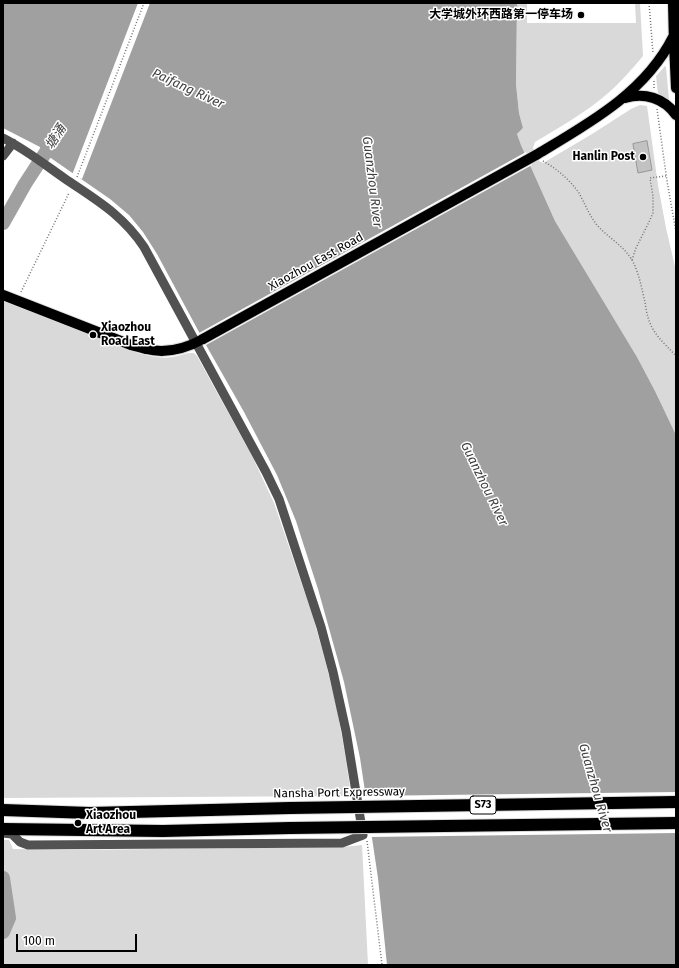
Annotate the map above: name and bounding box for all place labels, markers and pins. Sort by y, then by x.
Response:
place label: 大学城外环西路第一停车场 [429,8,573,22]
marker: 大学城外环西路第一停车场 [576,10,586,20]
place label: Hanlin Post [573,150,635,164]
marker: Hanlin Post [638,152,648,162]
place label: Xiaozhou Road East [101,321,155,349]
marker: Xiaozhou Road East [88,330,98,340]
place label: Xiaozhou Art Area [86,809,136,837]
marker: Xiaozhou Art Area [73,818,83,828]

